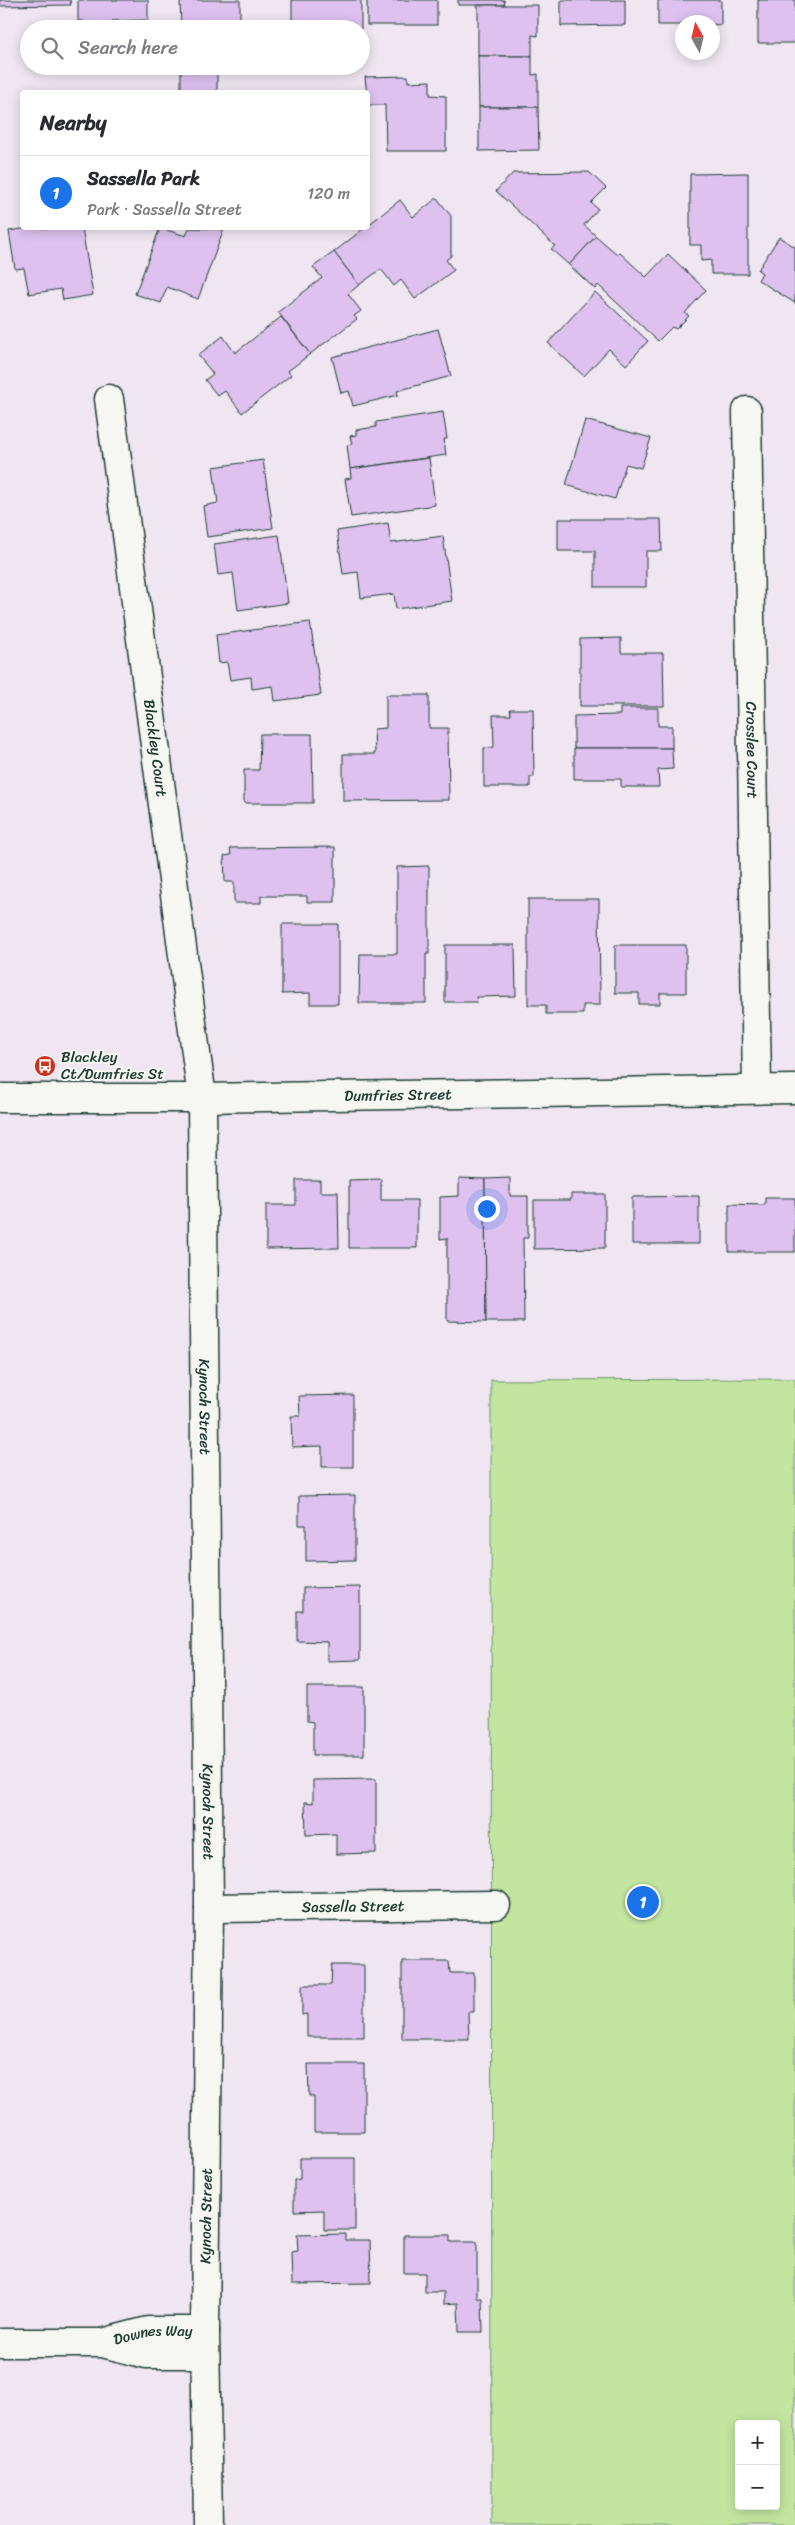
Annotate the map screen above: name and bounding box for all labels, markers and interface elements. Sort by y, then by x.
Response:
north arrow [675,15,720,60]
search box [20,20,370,75]
text: Search here [78,31,178,64]
icon: search [38,34,66,62]
text: Nearby [40,104,106,142]
text: Sassella Park [87,162,200,195]
text: 1 [53,179,59,208]
text: 120 m [307,179,350,208]
text: Park · Sassella Street [87,195,242,224]
street label: Blackley Court [136,698,175,799]
street label: Crosslee Court [738,701,766,799]
place label: Blackley Ct/Dumfries St [61,1044,164,1087]
bus stop icon: Blackley Ct/Dumfries St [33,1054,57,1078]
street label: Dumfries Street [344,1081,452,1109]
your location [474,1196,500,1222]
street label: Kynoch Street [191,1359,218,1455]
street label: Kynoch Street [195,1764,222,1860]
pin: 1 [627,1883,659,1921]
street label: Sassella Street [302,1893,405,1920]
street label: Kynoch Street [192,2167,220,2264]
street label: Downes Way [111,2318,193,2353]
map controls [735,2420,780,2510]
button: + [735,2420,780,2465]
button: − [735,2465,780,2510]

